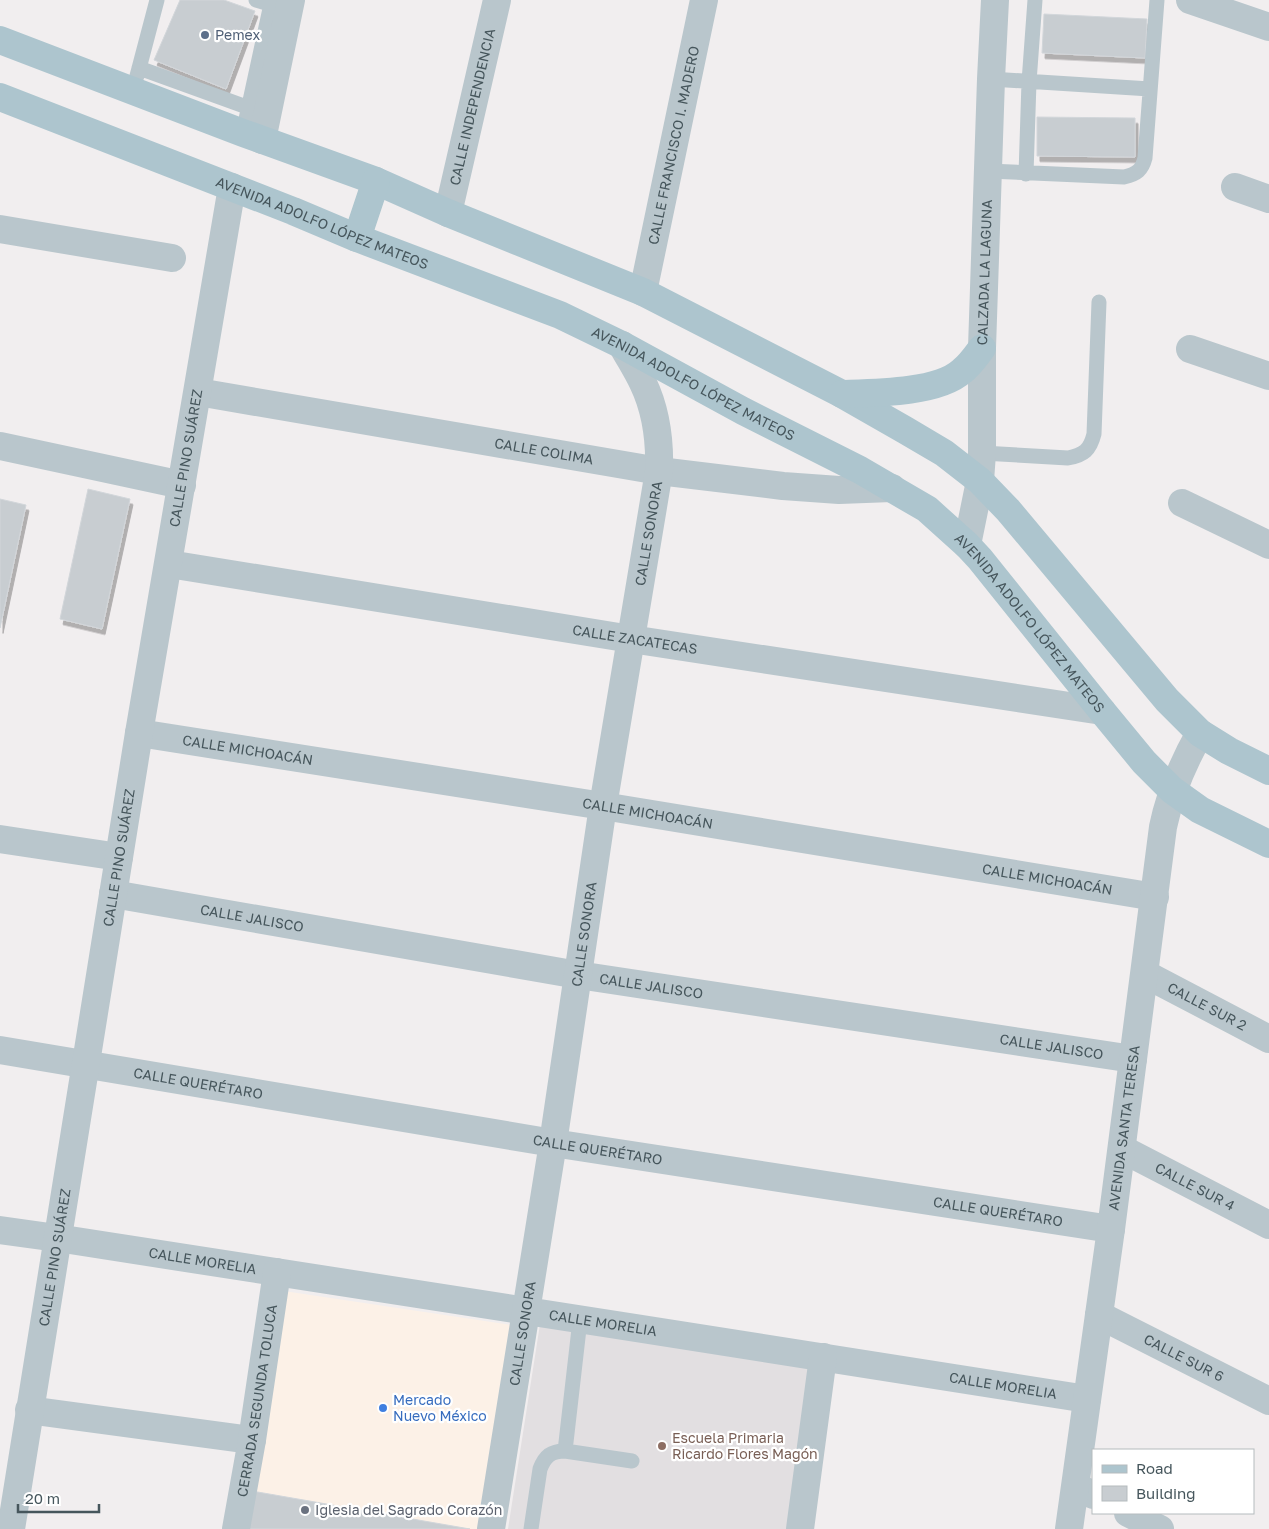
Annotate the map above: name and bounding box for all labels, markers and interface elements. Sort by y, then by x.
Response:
place label: Pemex [215,26,260,43]
street label: CALLE INDEPENDENCIA [446,26,498,187]
marker: Pemex [199,29,211,41]
street label: CALLE FRANCISCO I. MADERO [644,44,702,246]
street label: AVENIDA ADOLFO LÓPEZ MATEOS [214,173,431,272]
street label: CALZADA LA LAGUNA [973,199,995,346]
street label: AVENIDA ADOLFO LÓPEZ MATEOS [589,323,798,444]
street label: CALLE PINO SUÁREZ [165,388,205,528]
street label: CALLE COLIMA [493,434,596,468]
street label: CALLE SONORA [631,479,665,587]
street label: AVENIDA ADOLFO LÓPEZ MATEOS [951,529,1109,716]
street label: CALLE ZACATECAS [571,621,699,657]
street label: CALLE MICHOACÁN [181,731,314,768]
street label: CALLE PINO SUÁREZ [99,787,138,928]
street label: CALLE MICHOACÁN [581,794,714,832]
street label: CALLE MICHOACÁN [981,860,1114,898]
street label: CALLE SONORA [567,880,600,988]
street label: CALLE JALISCO [199,900,305,935]
street label: CALLE JALISCO [598,969,704,1002]
street label: CALLE SUR 2 [1165,978,1250,1034]
street label: CALLE JALISCO [999,1030,1105,1062]
street label: AVENIDA SANTA TERESA [1104,1044,1143,1211]
street label: CALLE QUERÉTARO [132,1064,264,1102]
street label: CALLE QUERÉTARO [532,1131,664,1168]
street label: CALLE SUR 4 [1152,1159,1238,1214]
street label: CALLE PINO SUÁREZ [35,1187,74,1328]
street label: CALLE QUERÉTARO [932,1193,1064,1229]
street label: CALLE MORELIA [148,1244,258,1277]
street label: CALLE SONORA [505,1279,539,1387]
street label: CERRADA SEGUNDA TOLUCA [233,1303,280,1498]
street label: CALLE MORELIA [548,1306,659,1339]
street label: CALLE SUR 6 [1141,1330,1227,1385]
street label: CALLE MORELIA [948,1368,1059,1402]
place label: Mercado Nuevo México [393,1391,487,1424]
marker: Mercado Nuevo México [377,1402,389,1414]
place label: Escuela Primaria Ricardo Flores Magón [672,1429,818,1462]
marker: Escuela Primaria Ricardo Flores Magón [656,1440,668,1452]
legend [1092,1449,1254,1514]
text: Road [1136,1459,1173,1477]
scale bar [18,1482,99,1514]
text: Building [1136,1484,1196,1502]
text: 20 m [25,1489,60,1507]
place label: Iglesia del Sagrado Corazón [315,1501,502,1518]
marker: Iglesia del Sagrado Corazón [299,1504,311,1516]

